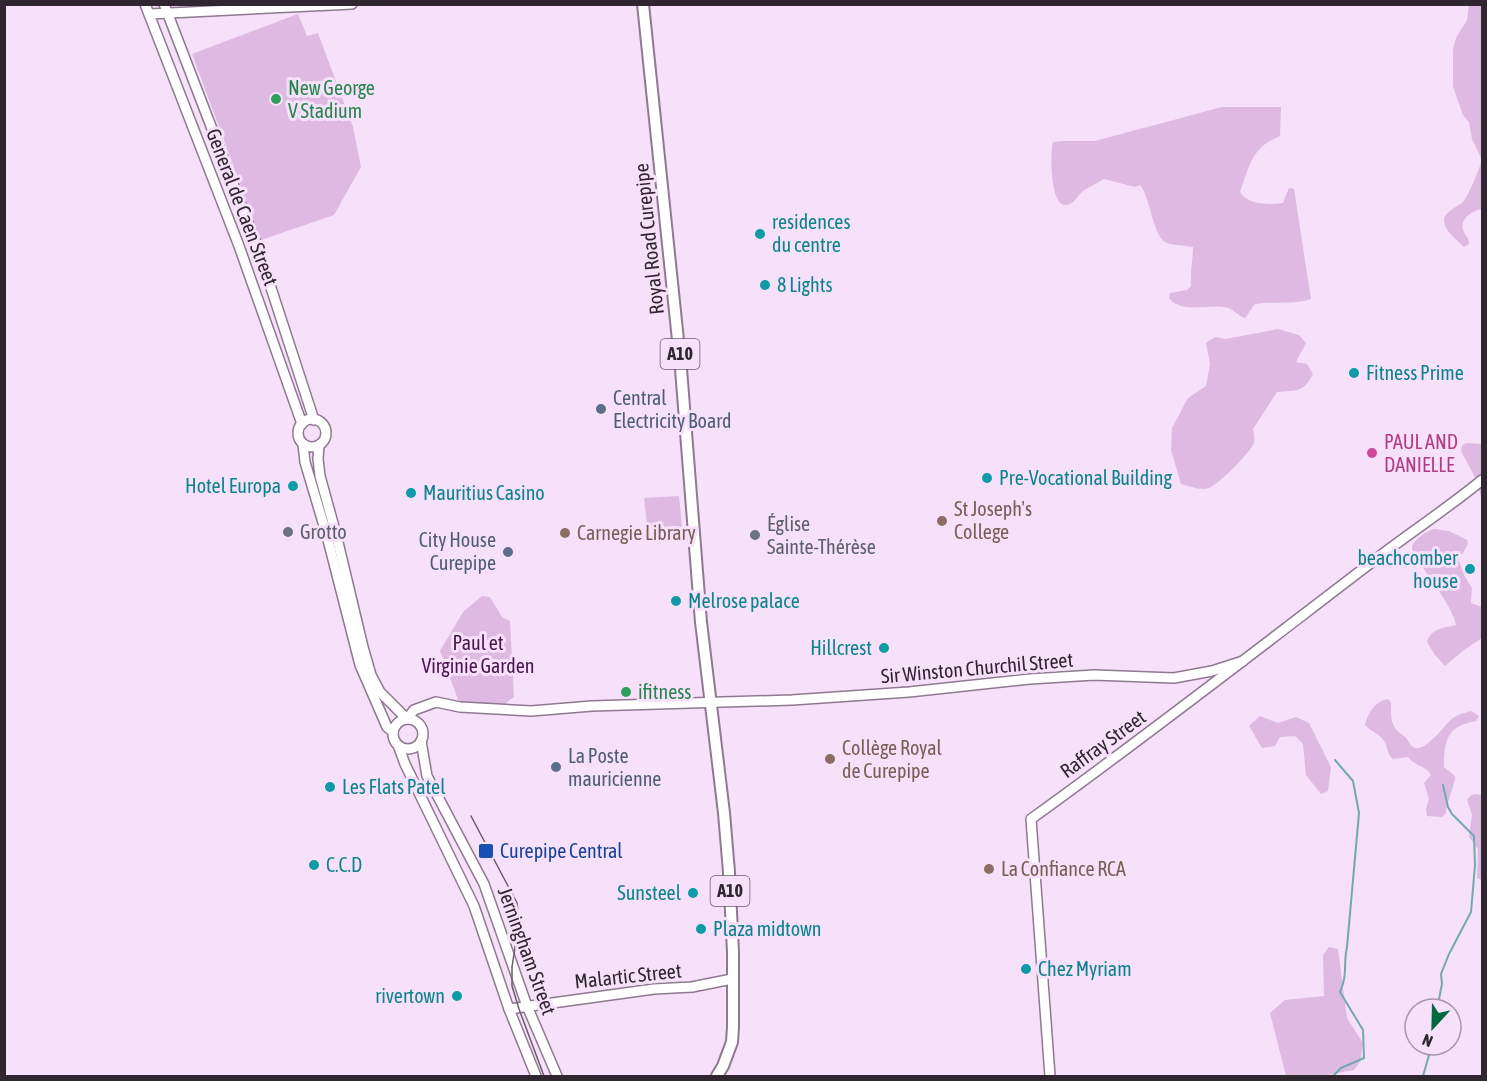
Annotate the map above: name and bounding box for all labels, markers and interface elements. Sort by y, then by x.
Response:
place label: New George V Stadium [288,76,375,122]
marker: New George V Stadium [269,92,283,106]
street label: General de Caen Street [202,125,283,289]
street label: Royal Road Curepipe [629,162,668,316]
place label: residences du centre [772,210,850,256]
marker: residences du centre [753,227,767,241]
place label: 8 Lights [777,273,833,296]
marker: 8 Lights [758,278,772,292]
road number: A10 [660,339,700,369]
place label: Fitness Prime [1366,361,1464,384]
marker: Fitness Prime [1347,366,1361,380]
place label: Central Electricity Board [613,386,732,432]
marker: Central Electricity Board [594,402,608,416]
place label: PAUL AND DANIELLE [1384,430,1458,476]
marker: PAUL AND DANIELLE [1365,446,1379,460]
place label: Pre-Vocational Building [999,466,1172,489]
marker: Pre-Vocational Building [980,471,994,485]
place label: Hotel Europa [185,474,281,497]
marker: Hotel Europa [286,479,300,493]
place label: Mauritius Casino [423,481,545,504]
marker: Mauritius Casino [404,486,418,500]
place label: St Joseph's College [954,497,1032,543]
place label: Église Sainte-Thérèse [767,512,876,558]
marker: St Joseph's College [935,514,949,528]
place label: Grotto [300,520,347,543]
place label: Carnegie Library [577,521,696,544]
marker: Grotto [281,525,295,539]
marker: Carnegie Library [558,526,572,540]
place label: City House Curepipe [419,528,496,574]
marker: Église Sainte-Thérèse [748,528,762,542]
marker: City House Curepipe [501,545,515,559]
place label: beachcomber house [1357,546,1459,592]
marker: beachcomber house [1463,562,1477,576]
place label: Melrose palace [688,589,800,612]
marker: Melrose palace [669,594,683,608]
park label: Paul et Virginie Garden [421,631,535,677]
place label: Hillcrest [810,636,872,659]
marker: Hillcrest [877,641,891,655]
street label: Sir Winston Churchil Street [880,648,1074,687]
place label: ifitness [638,680,691,703]
marker: ifitness [619,685,633,699]
street label: Raffray Street [1056,705,1150,782]
place label: Collège Royal de Curepipe [842,736,942,782]
place label: La Poste mauricienne [568,744,661,790]
marker: Collège Royal de Curepipe [823,752,837,766]
marker: La Poste mauricienne [549,760,563,774]
place label: Les Flats Patel [342,775,446,798]
marker: Les Flats Patel [323,780,337,794]
place label: Curepipe Central [500,839,623,862]
marker: Curepipe Central [477,842,495,860]
place label: C.C.D [326,853,362,876]
place label: La Confiance RCA [1001,857,1126,880]
marker: C.C.D [307,858,321,872]
marker: La Confiance RCA [982,862,996,876]
road number: A10 [710,876,750,906]
place label: Sunsteel [617,881,682,904]
street label: Jerningham Street [494,884,561,1018]
marker: Sunsteel [686,886,700,900]
place label: Plaza midtown [713,917,822,940]
marker: Plaza midtown [694,922,708,936]
place label: Chez Myriam [1038,957,1132,980]
street label: Malartic Street [573,958,683,993]
marker: Chez Myriam [1019,962,1033,976]
place label: rivertown [375,984,445,1007]
marker: rivertown [450,989,464,1003]
north arrow [1403,997,1463,1057]
text: N [1420,1031,1435,1051]

